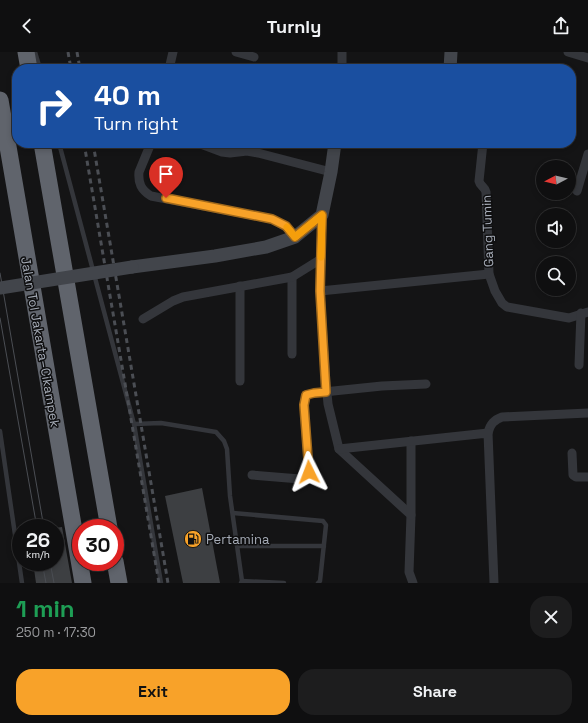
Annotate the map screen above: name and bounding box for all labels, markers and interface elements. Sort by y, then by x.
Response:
icon: back [16,15,38,37]
text: Turnly [267,15,321,38]
icon: share [550,15,572,37]
text: 40 m [94,77,161,113]
icon: right [28,80,80,132]
text: Turn right [94,112,178,135]
pin [149,157,183,198]
north arrow [536,160,576,200]
map controls [536,160,576,296]
icon: arrive [155,163,177,185]
street label: Gang Tumin [478,195,497,267]
button: sound [536,208,576,248]
street label: Jalan Tol Jakarta–Cikampek [17,256,64,429]
button: search [536,256,576,296]
position arrow [288,451,330,493]
speed limit sign: 30 [72,519,124,571]
text: 26 [26,527,50,553]
fuel station icon: Pertamina [183,529,203,549]
place label: Pertamina [206,531,270,548]
text: km/h [26,548,50,561]
text: 1 min [16,593,75,624]
button: close [530,596,572,638]
text: 250 m · 17:30 [16,624,96,641]
button: Exit [16,669,290,715]
button: Share [298,669,572,715]

